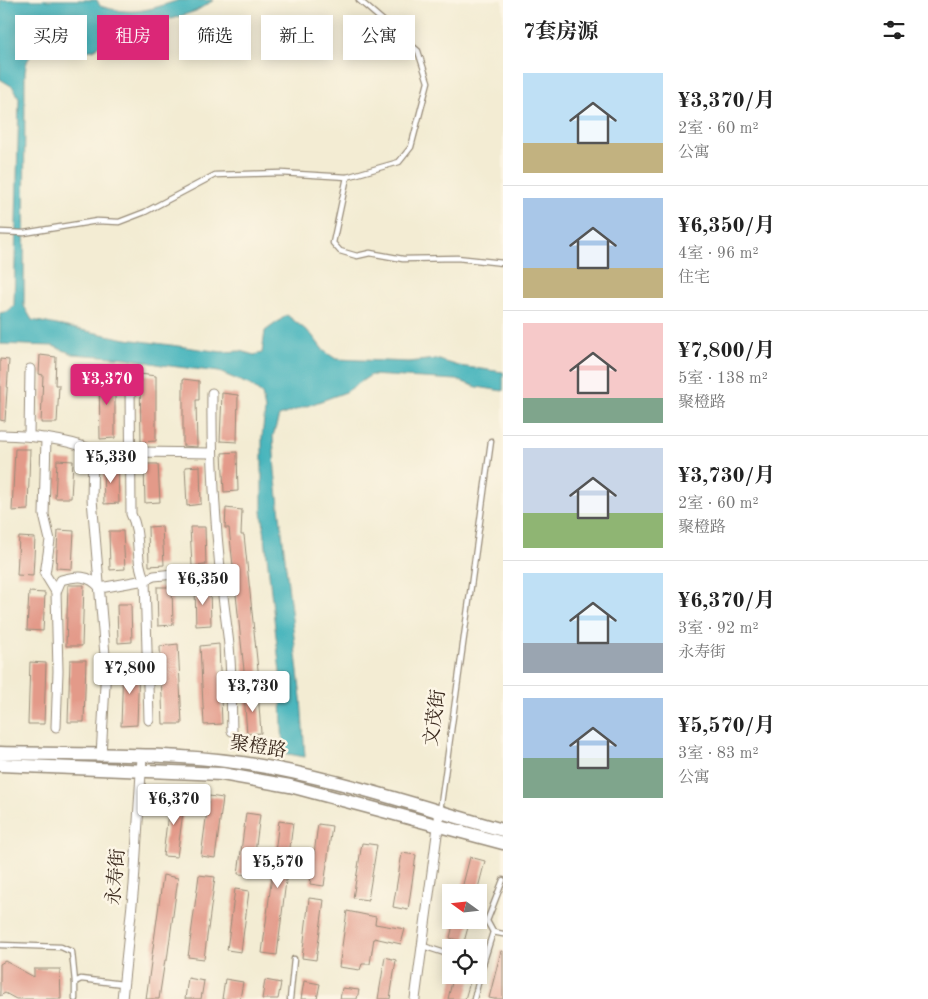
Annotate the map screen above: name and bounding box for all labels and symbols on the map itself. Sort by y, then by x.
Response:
pin: ¥3,370 [66,364,148,406]
pin: ¥5,330 [70,442,152,484]
pin: ¥6,350 [162,564,244,606]
pin: ¥7,800 [89,652,171,695]
pin: ¥3,730 [212,670,294,713]
street label: 文茂街 [421,688,449,748]
street label: 聚橙路 [228,732,288,762]
pin: ¥6,370 [133,784,215,826]
pin: ¥5,570 [237,846,319,889]
street label: 永寿街 [102,848,129,906]
north arrow [442,884,488,929]

